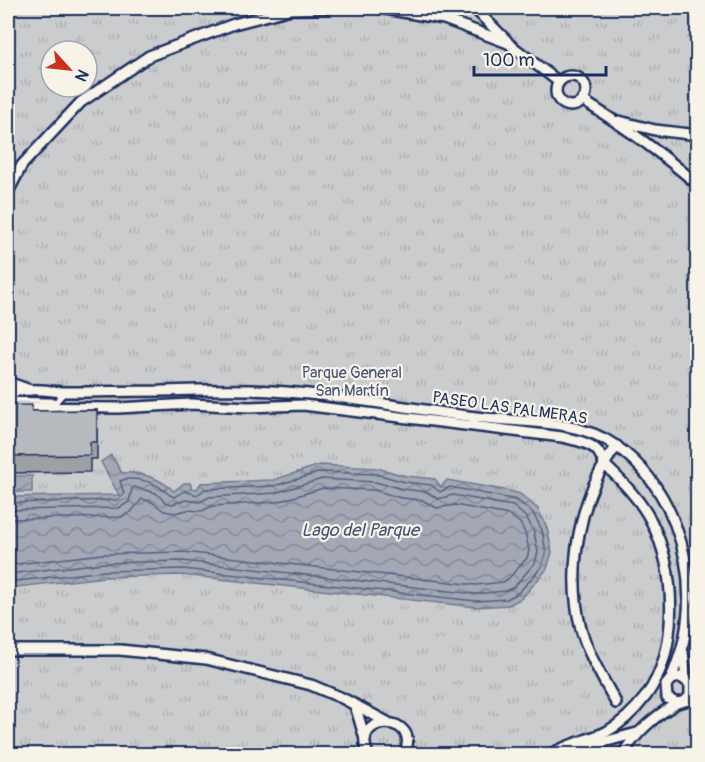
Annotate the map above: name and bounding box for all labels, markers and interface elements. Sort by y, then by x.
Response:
north arrow [39,39,99,99]
scale bar [474,39,606,77]
text: 100 m [483,49,535,72]
text: N [70,66,93,85]
park label: Parque General San Martín [302,363,402,401]
street label: PASEO LAS PALMERAS [431,387,589,429]
water label: Lago del Parque [301,519,421,542]

